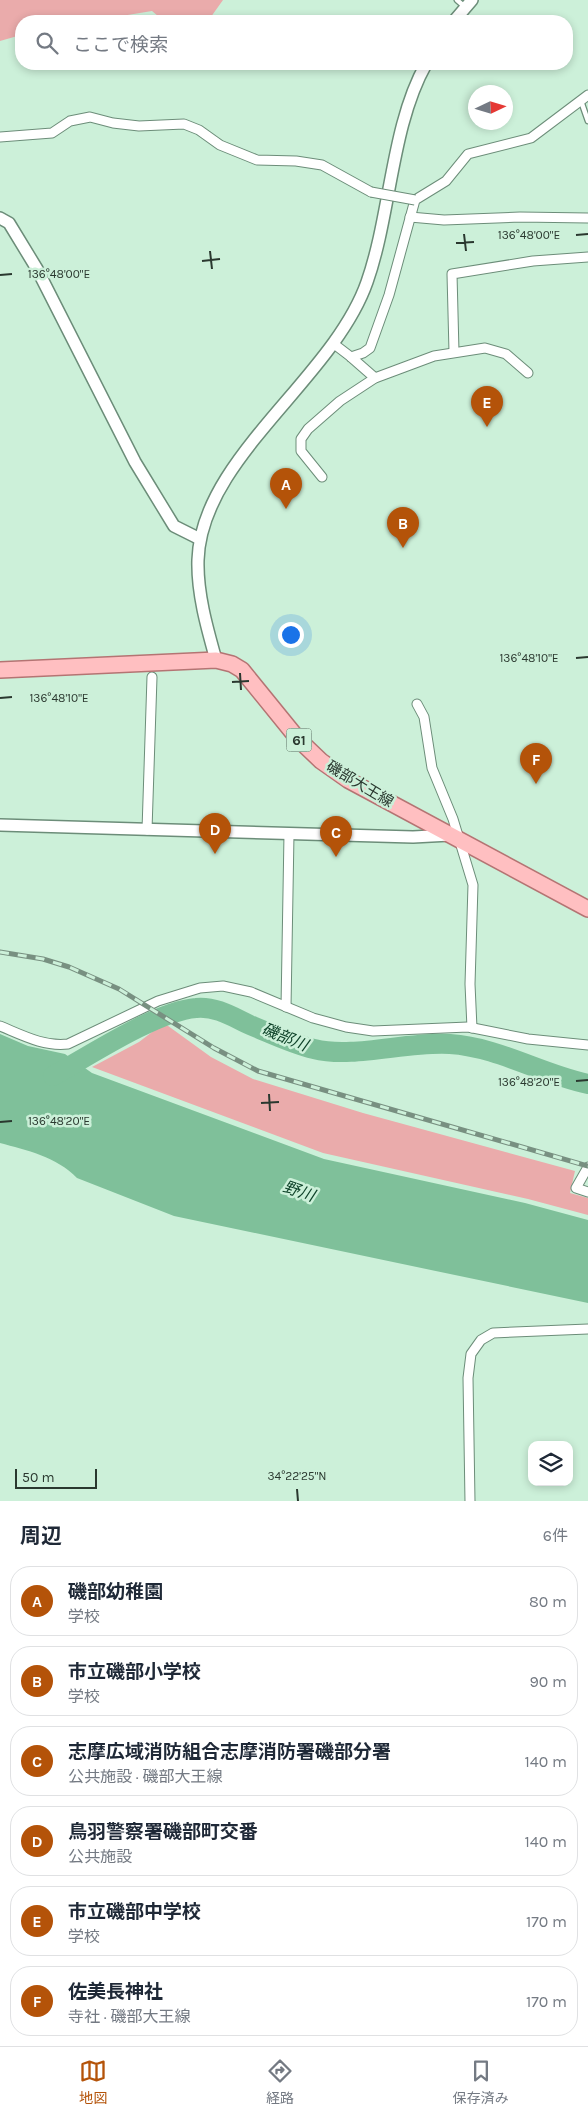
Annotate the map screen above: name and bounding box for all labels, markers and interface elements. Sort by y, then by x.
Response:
search box [15,15,573,70]
icon: search [33,29,61,57]
text: ここで検索 [73,34,168,56]
north arrow [468,85,513,130]
text: 136°48'00"E [498,228,560,242]
text: 136°48'00"E [28,267,90,281]
pin: E [471,386,503,427]
pin: A [270,468,302,509]
pin: B [387,507,419,548]
your location [278,622,304,648]
text: 136°48'10"E [499,651,559,665]
text: 136°48'10"E [29,691,89,705]
road number: 61 [286,728,312,752]
pin: F [520,743,552,784]
street label: 磯部大王線 [323,757,397,811]
pin: D [199,813,231,854]
pin: C [320,816,352,857]
water label: 磯部川 [259,1019,313,1056]
text: 136°48'20"E [498,1075,560,1089]
text: 136°48'20"E [28,1114,90,1128]
water label: 野川 [281,1177,319,1206]
map controls [528,1441,573,1486]
button: layers [528,1441,573,1486]
scale bar [15,1466,98,1489]
text: 50 m [22,1469,55,1486]
text: 34°22'25"N [268,1469,327,1483]
text: 周辺 [20,1524,62,1548]
text: 6件 [543,1526,568,1545]
text: 磯部幼稚園 [68,1581,163,1603]
text: A [32,1592,42,1611]
text: 80 m [529,1592,567,1611]
text: 学校 [68,1607,100,1626]
text: 市立磯部小学校 [68,1661,201,1683]
text: B [32,1672,42,1691]
text: 90 m [529,1672,567,1691]
text: 学校 [68,1687,100,1706]
text: 志摩広域消防組合志摩消防署磯部分署 [68,1741,391,1763]
text: C [32,1752,42,1771]
text: 140 m [525,1752,567,1771]
text: 公共施設 · 磯部大王線 [68,1767,222,1786]
text: 鳥羽警察署磯部町交番 [68,1821,258,1843]
text: D [32,1832,42,1851]
text: 140 m [525,1832,567,1851]
text: 公共施設 [68,1847,132,1866]
text: 市立磯部中学校 [68,1901,201,1923]
text: E [32,1912,42,1931]
text: 170 m [526,1912,567,1931]
text: 学校 [68,1927,100,1946]
text: 佐美長神社 [68,1981,163,2003]
text: F [33,1992,41,2011]
text: 170 m [526,1992,567,2011]
text: 寺社 · 磯部大王線 [68,2007,190,2026]
tab: 地図 [79,2057,107,2107]
tab: 経路 [266,2057,294,2107]
tab: 保存済み [453,2057,509,2107]

